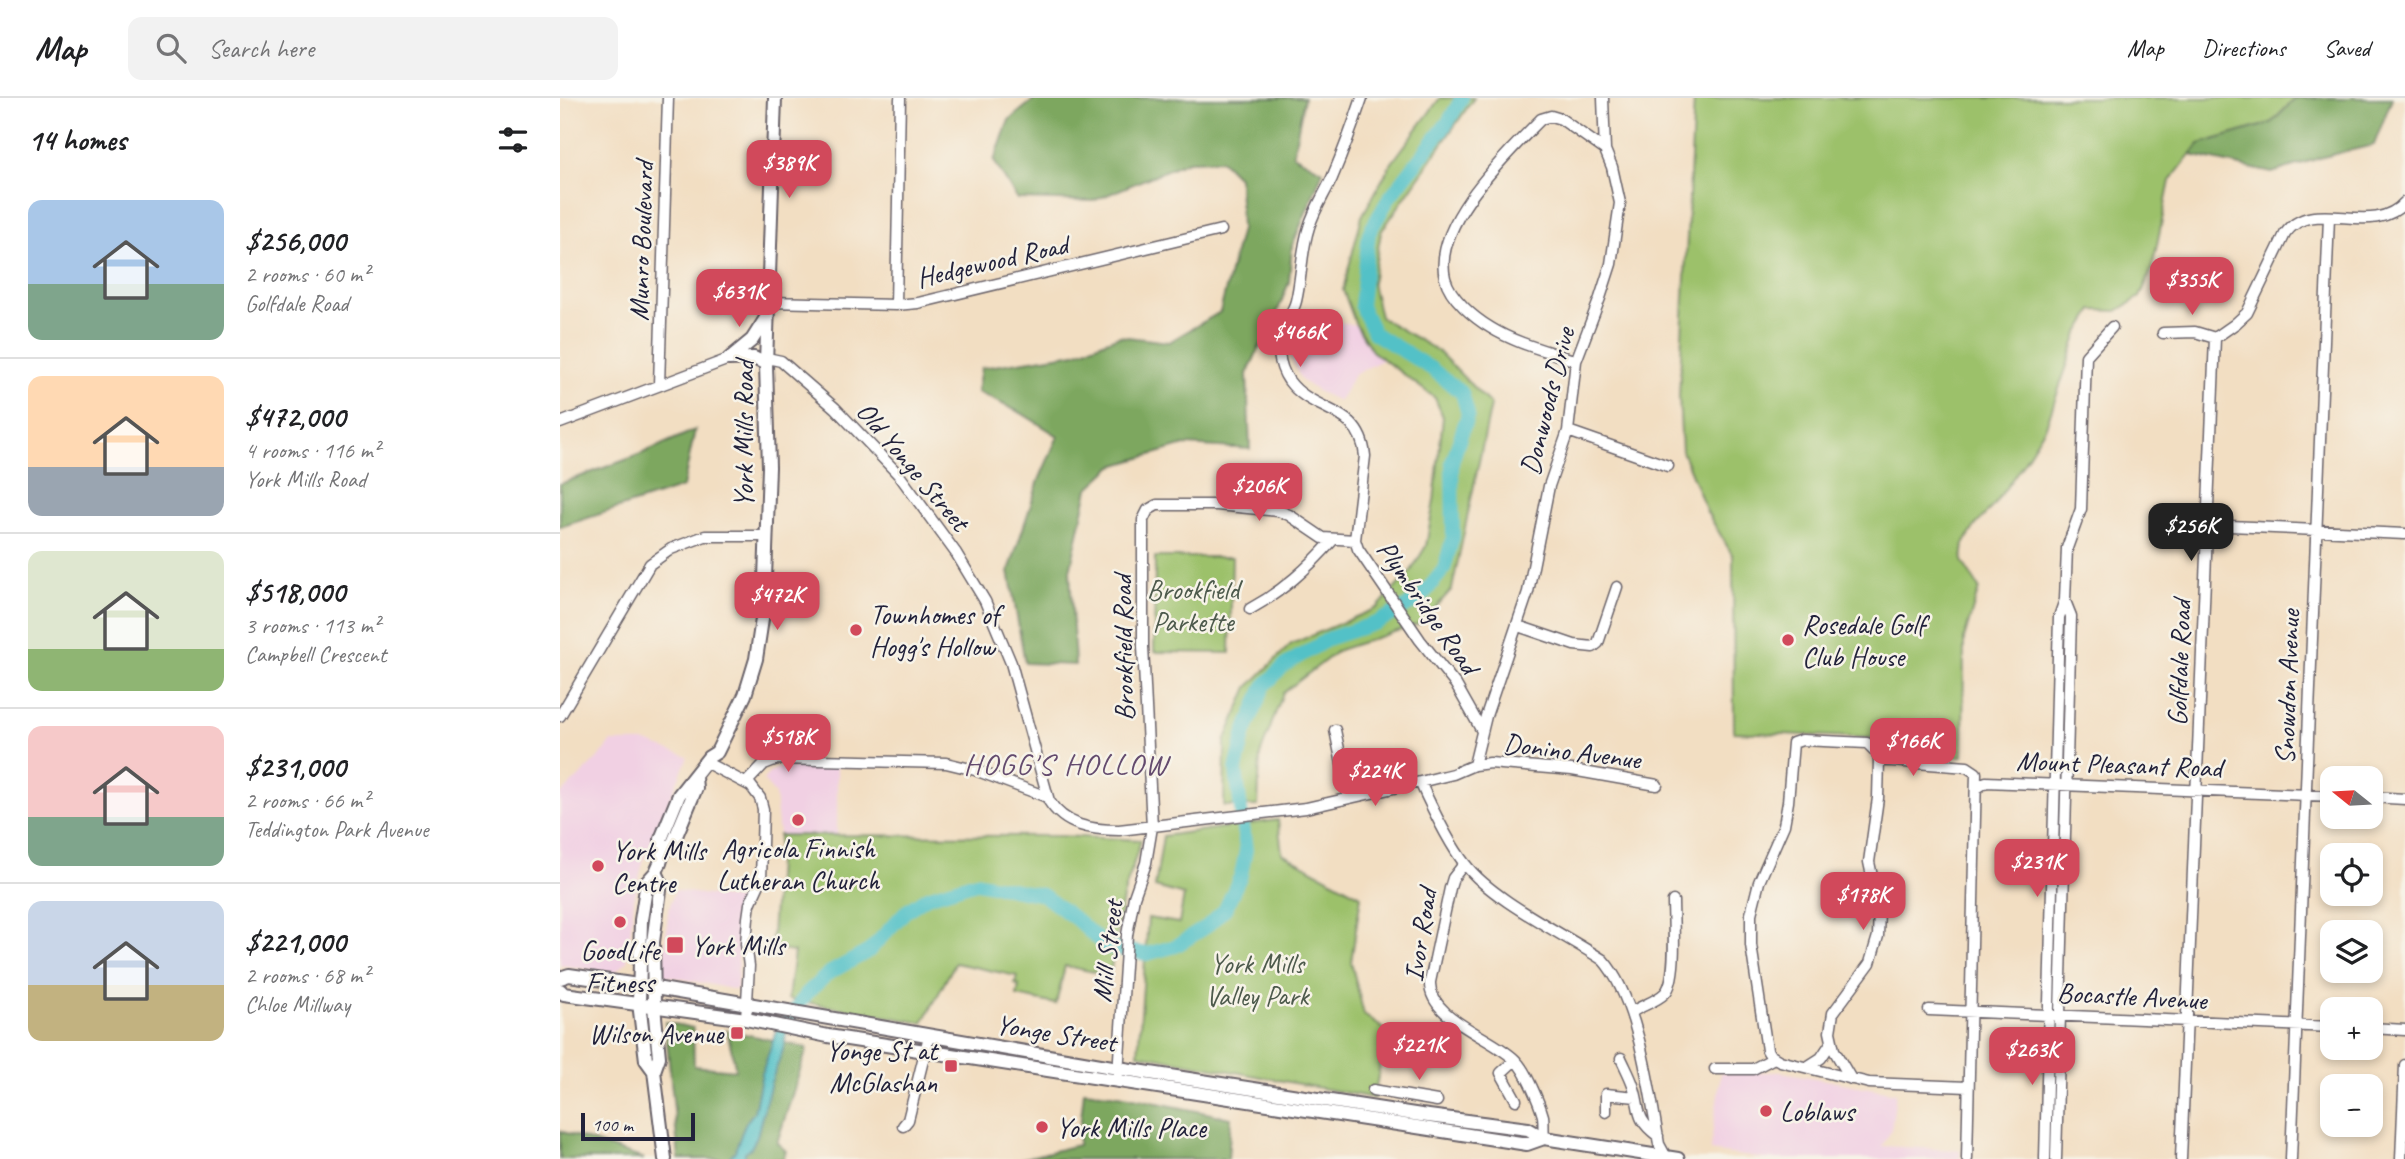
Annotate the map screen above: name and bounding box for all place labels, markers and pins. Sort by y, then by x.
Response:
pin: $389K [740,140,838,200]
pin: $355K [2143,258,2241,317]
pin: $631K [690,270,788,329]
pin: $466K [1251,310,1349,369]
pin: $206K [1210,464,1308,523]
pin: $256K [2142,504,2240,563]
pin: $472K [728,573,826,632]
place label: Townhomes of Hogg's Hollow [870,597,1006,664]
place label: Rosedale Golf Club House [1802,607,1931,674]
marker: Townhomes of Hogg's Hollow [848,622,864,638]
marker: Rosedale Golf Club House [1780,632,1796,648]
pin: $518K [739,714,837,774]
pin: $166K [1864,718,1962,778]
pin: $224K [1326,748,1424,808]
marker: Agricola Finnish Lutheran Church [790,812,806,828]
place label: Agricola Finnish Lutheran Church [717,831,880,898]
place label: York Mills Centre [612,833,708,900]
pin: $231K [1988,840,2086,899]
marker: York Mills Centre [590,858,606,874]
pin: $178K [1814,872,1912,932]
marker: GoodLife Fitness [612,914,628,930]
place label: York Mills [691,928,787,963]
place label: GoodLife Fitness [581,933,661,1000]
marker: York Mills [665,935,685,955]
place label: Wilson Avenue [589,1016,725,1051]
pin: $221K [1370,1023,1468,1082]
marker: Wilson Avenue [729,1025,745,1041]
pin: $263K [1983,1028,2081,1087]
place label: Yonge St at McGlashan [826,1033,940,1100]
marker: Yonge St at McGlashan [943,1058,959,1074]
place label: Loblaws [1780,1094,1856,1129]
marker: Loblaws [1758,1103,1774,1119]
place label: York Mills Place [1056,1110,1208,1145]
marker: York Mills Place [1034,1119,1050,1135]

